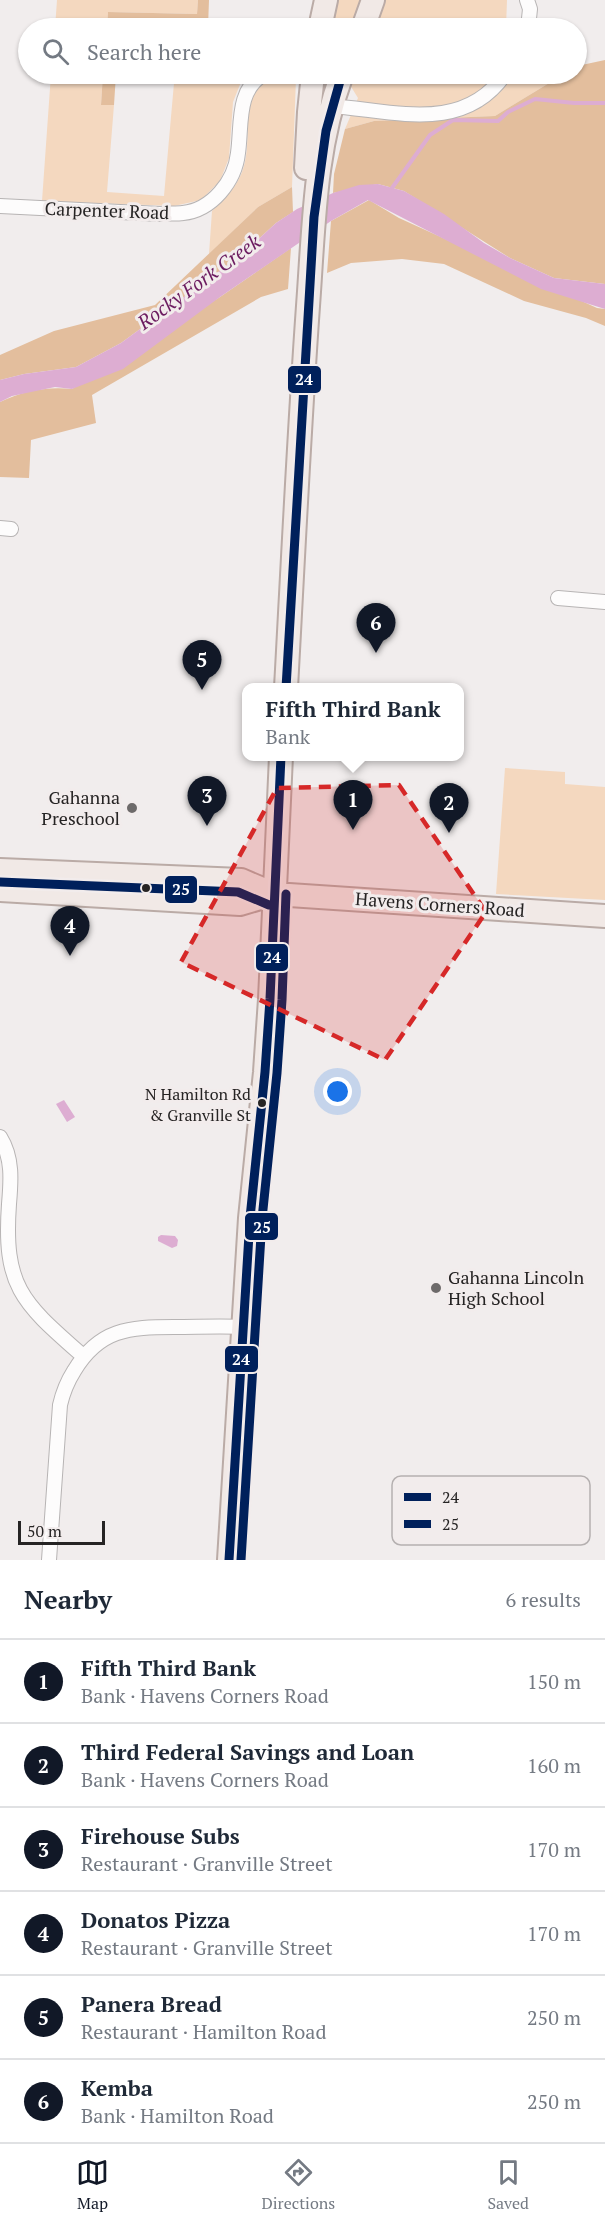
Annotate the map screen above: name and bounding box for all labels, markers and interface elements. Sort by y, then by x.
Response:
search box [18,18,587,84]
icon: search [39,35,72,68]
text: Search here [87,37,201,66]
street label: Carpenter Road [44,196,170,224]
water label: Rocky Fork Creek [131,228,266,336]
line badge: 24 [287,365,322,394]
text: 24 [295,368,313,390]
pin: 6 [356,604,395,653]
pin: 5 [182,640,222,690]
popup [242,683,464,761]
text: Fifth Third Bank [266,694,441,723]
text: Bank [266,723,310,750]
pin: 3 [188,776,226,826]
pin: 1 [334,780,372,830]
pin: 2 [430,784,468,833]
place label: Gahanna Preschool [41,785,120,830]
marker: Gahanna Preschool [125,801,139,815]
line badge: 25 [164,875,198,904]
text: 25 [172,878,190,900]
unlabelled marker [140,882,152,894]
street label: Havens Corners Road [354,886,526,922]
pin: 4 [50,906,90,956]
line badge: 24 [255,943,289,972]
text: 24 [263,946,281,968]
your location [323,1077,352,1106]
place label: N Hamilton Rd & Granville St [145,1083,251,1126]
marker: N Hamilton Rd & Granville St [256,1097,268,1109]
line badge: 25 [244,1212,279,1241]
text: 25 [253,1216,271,1238]
place label: Gahanna Lincoln High School [448,1265,584,1310]
marker: Gahanna Lincoln High School [429,1281,443,1295]
line badge: 24 [224,1345,259,1373]
text: 24 [232,1348,250,1370]
legend [392,1476,590,1545]
text: 24 [442,1486,460,1508]
text: 25 [442,1513,459,1535]
scale bar [18,1518,105,1546]
text: 50 m [27,1520,62,1542]
text: Nearby [24,1582,112,1616]
text: 6 results [506,1586,581,1613]
text: Fifth Third Bank [81,1653,256,1682]
text: 1 [38,1668,49,1695]
text: 150 m [527,1668,581,1695]
text: Bank · Havens Corners Road [81,1682,329,1709]
text: Third Federal Savings and Loan [81,1737,414,1766]
text: 2 [38,1752,49,1779]
text: 160 m [527,1752,581,1779]
text: Bank · Havens Corners Road [81,1766,329,1793]
text: Firehouse Subs [81,1821,240,1850]
text: 3 [38,1836,49,1863]
text: 170 m [527,1836,581,1863]
text: Restaurant · Granville Street [81,1850,333,1877]
text: Donatos Pizza [81,1905,230,1934]
text: 4 [38,1920,49,1947]
text: 170 m [527,1920,581,1947]
text: Restaurant · Granville Street [81,1934,333,1961]
text: Panera Bread [81,1989,222,2018]
text: 5 [38,2004,49,2031]
text: 250 m [527,2004,581,2031]
text: Restaurant · Hamilton Road [81,2018,326,2045]
text: Kemba [81,2073,153,2102]
text: 6 [38,2088,49,2115]
text: 250 m [527,2088,581,2115]
text: Bank · Hamilton Road [81,2102,274,2129]
tab: Map [76,2156,109,2214]
tab: Directions [261,2156,335,2214]
tab: Saved [487,2156,529,2214]

